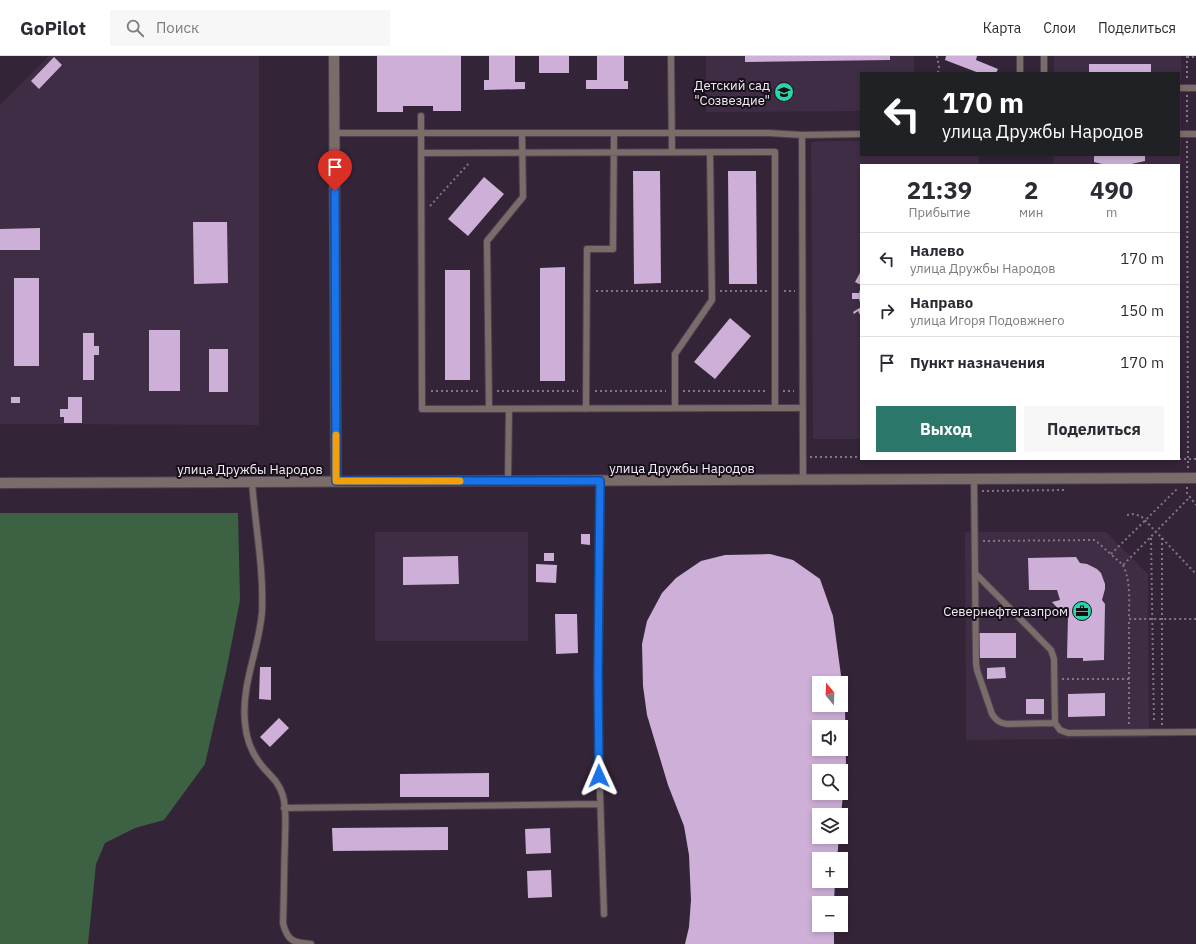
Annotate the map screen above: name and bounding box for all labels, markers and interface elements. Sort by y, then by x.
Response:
search box [110,10,390,46]
text: GoPilot [20,16,86,40]
icon: search [124,17,146,39]
text: Поиск [156,18,199,37]
text: Карта [983,19,1021,37]
text: Слои [1043,19,1076,37]
text: Поделиться [1098,19,1176,37]
place label: Детский сад "Созвездие" [694,77,770,109]
school or university icon: Детский сад "Созвездие" [773,81,795,103]
text: 170 m [942,84,1024,121]
icon: left [876,88,928,140]
text: улица Дружбы Народов [942,120,1144,143]
pin [318,150,352,191]
icon: arrive [324,156,346,178]
text: 21:39 [907,174,972,206]
text: 2 [1024,174,1038,206]
text: 490 [1090,174,1133,206]
text: Прибытие [909,204,970,221]
text: мин [1019,204,1043,221]
text: m [1106,204,1117,221]
text: Налево [910,241,964,260]
icon: left [876,248,898,270]
text: 170 m [1120,249,1164,268]
text: улица Дружбы Народов [910,260,1056,277]
text: Направо [910,293,973,312]
icon: right [876,300,898,322]
text: 150 m [1120,301,1164,320]
text: улица Игоря Подовжнего [910,312,1064,329]
icon: arrive [876,352,898,374]
text: Пункт назначения [910,353,1045,372]
text: 170 m [1120,353,1164,372]
button: Выход [876,406,1016,452]
button: Поделиться [1024,406,1164,452]
street label: улица Дружбы Народов [609,460,755,477]
street label: улица Дружбы Народов [177,461,323,478]
office icon: Севернефтегазпром [1071,600,1093,622]
place label: Севернефтегазпром [943,603,1068,620]
north arrow [812,676,848,712]
map controls [812,676,848,932]
button: sound [812,720,848,756]
position arrow [578,755,620,797]
button: search [812,764,848,800]
button: layers [812,808,848,844]
button: + [812,852,848,888]
button: − [812,896,848,932]

